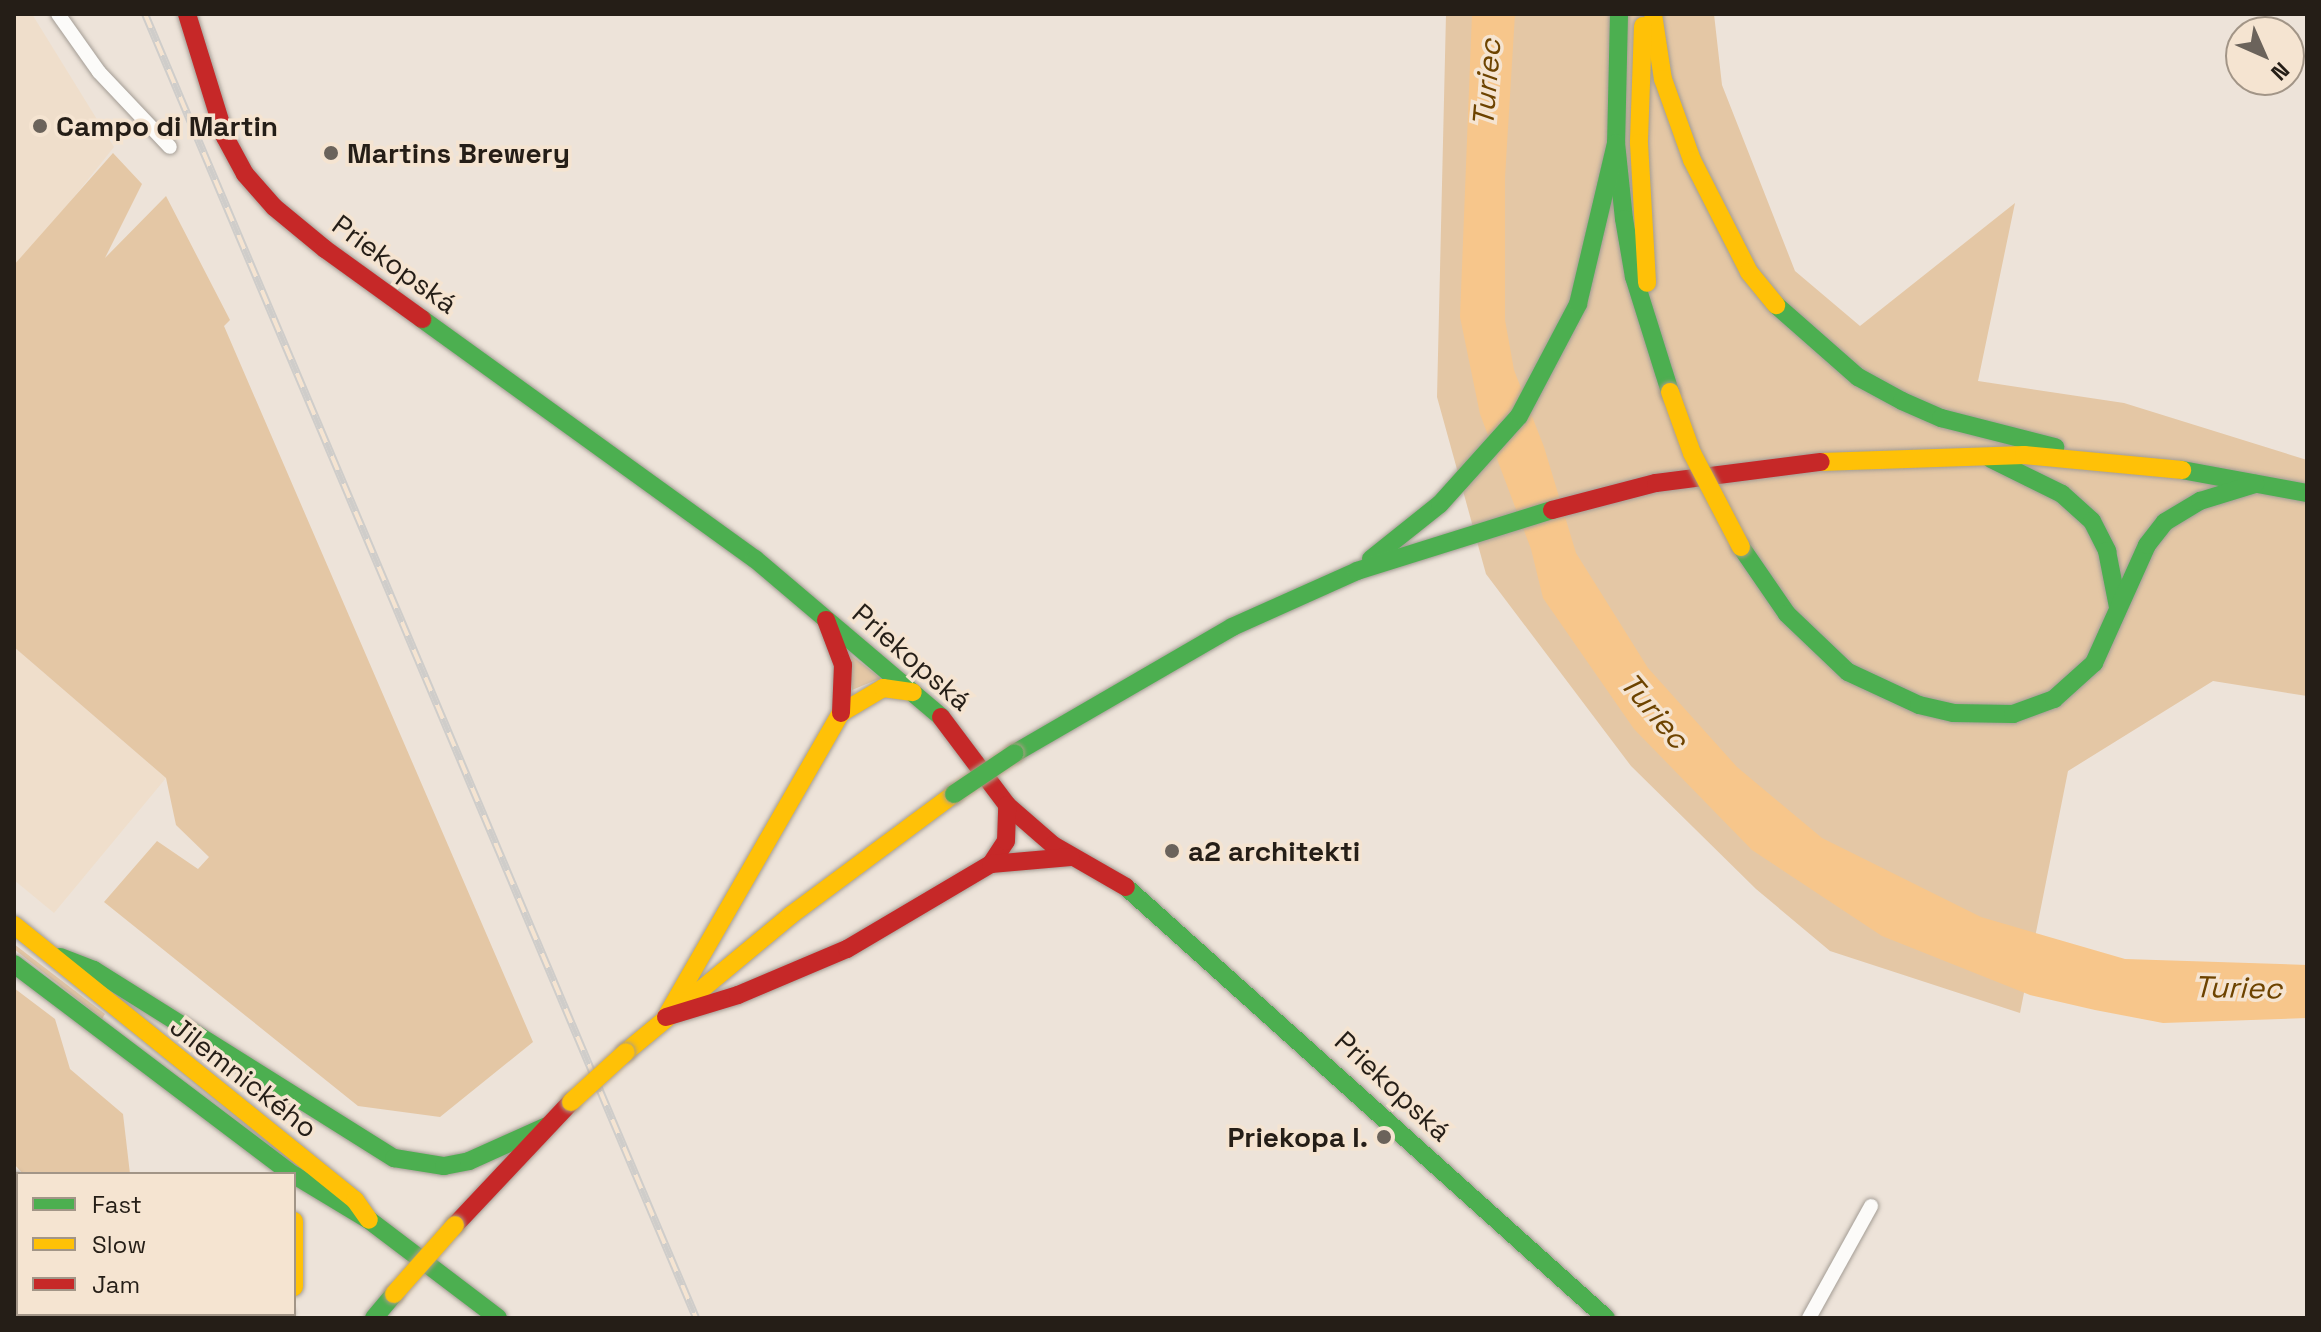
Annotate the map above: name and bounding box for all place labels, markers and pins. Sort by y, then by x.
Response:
place label: Campo di Martin [56,109,278,143]
marker: Campo di Martin [31,117,49,135]
place label: Martins Brewery [347,136,570,170]
marker: Martins Brewery [322,144,340,162]
place label: a2 architekti [1188,834,1360,868]
marker: a2 architekti [1163,842,1181,860]
place label: Priekopa I. [1227,1120,1368,1154]
marker: Priekopa I. [1375,1128,1393,1146]

